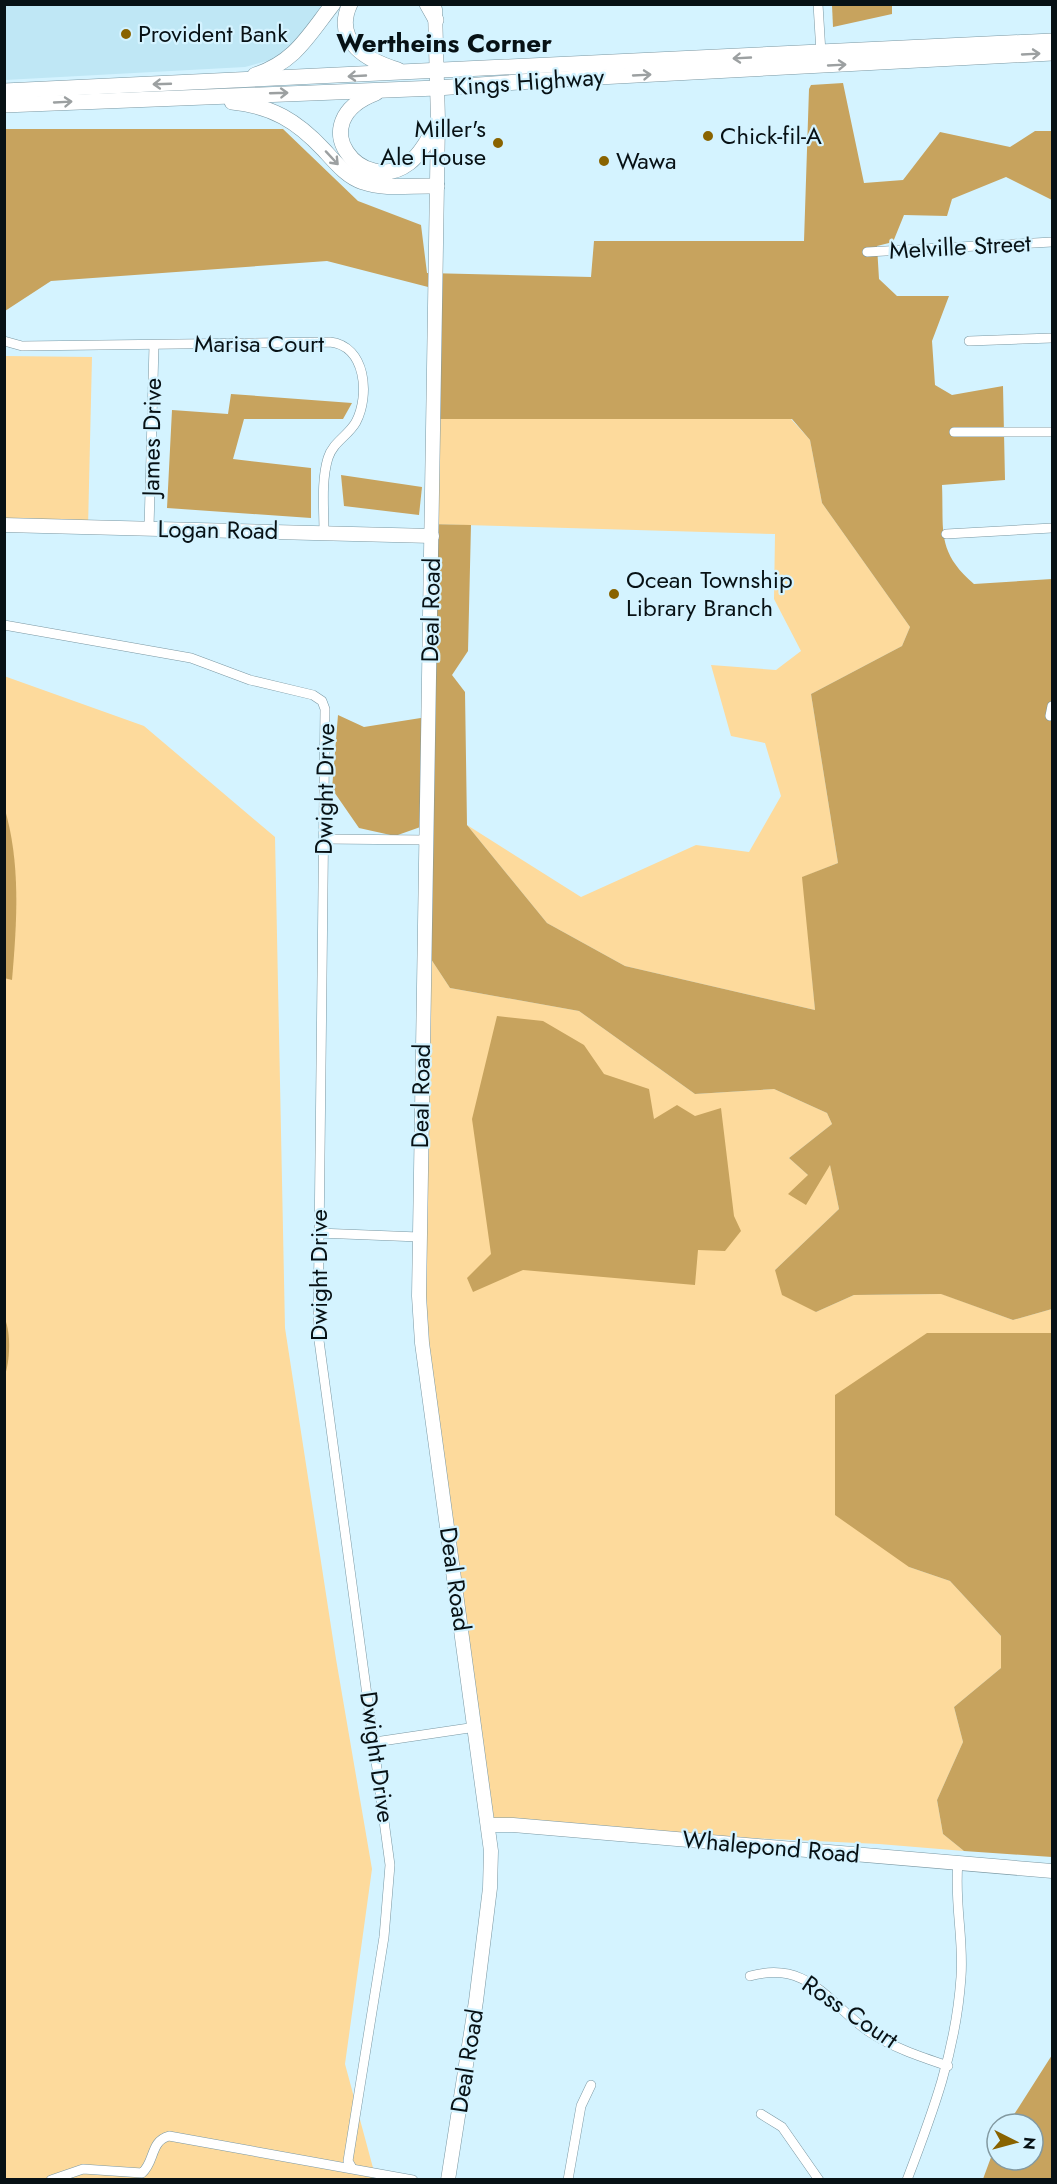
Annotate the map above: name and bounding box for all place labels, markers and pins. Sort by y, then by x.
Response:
place label: Provident Bank [138,16,288,51]
marker: Provident Bank [119,27,133,41]
place label: Miller's Ale House [380,111,486,174]
place label: Chick-fil-A [720,118,822,153]
marker: Chick-fil-A [701,129,715,143]
marker: Miller's Ale House [491,136,505,150]
place label: Wawa [616,143,677,178]
marker: Wawa [597,154,611,168]
place label: Ocean Township Library Branch [626,562,793,625]
marker: Ocean Township Library Branch [607,587,621,601]

